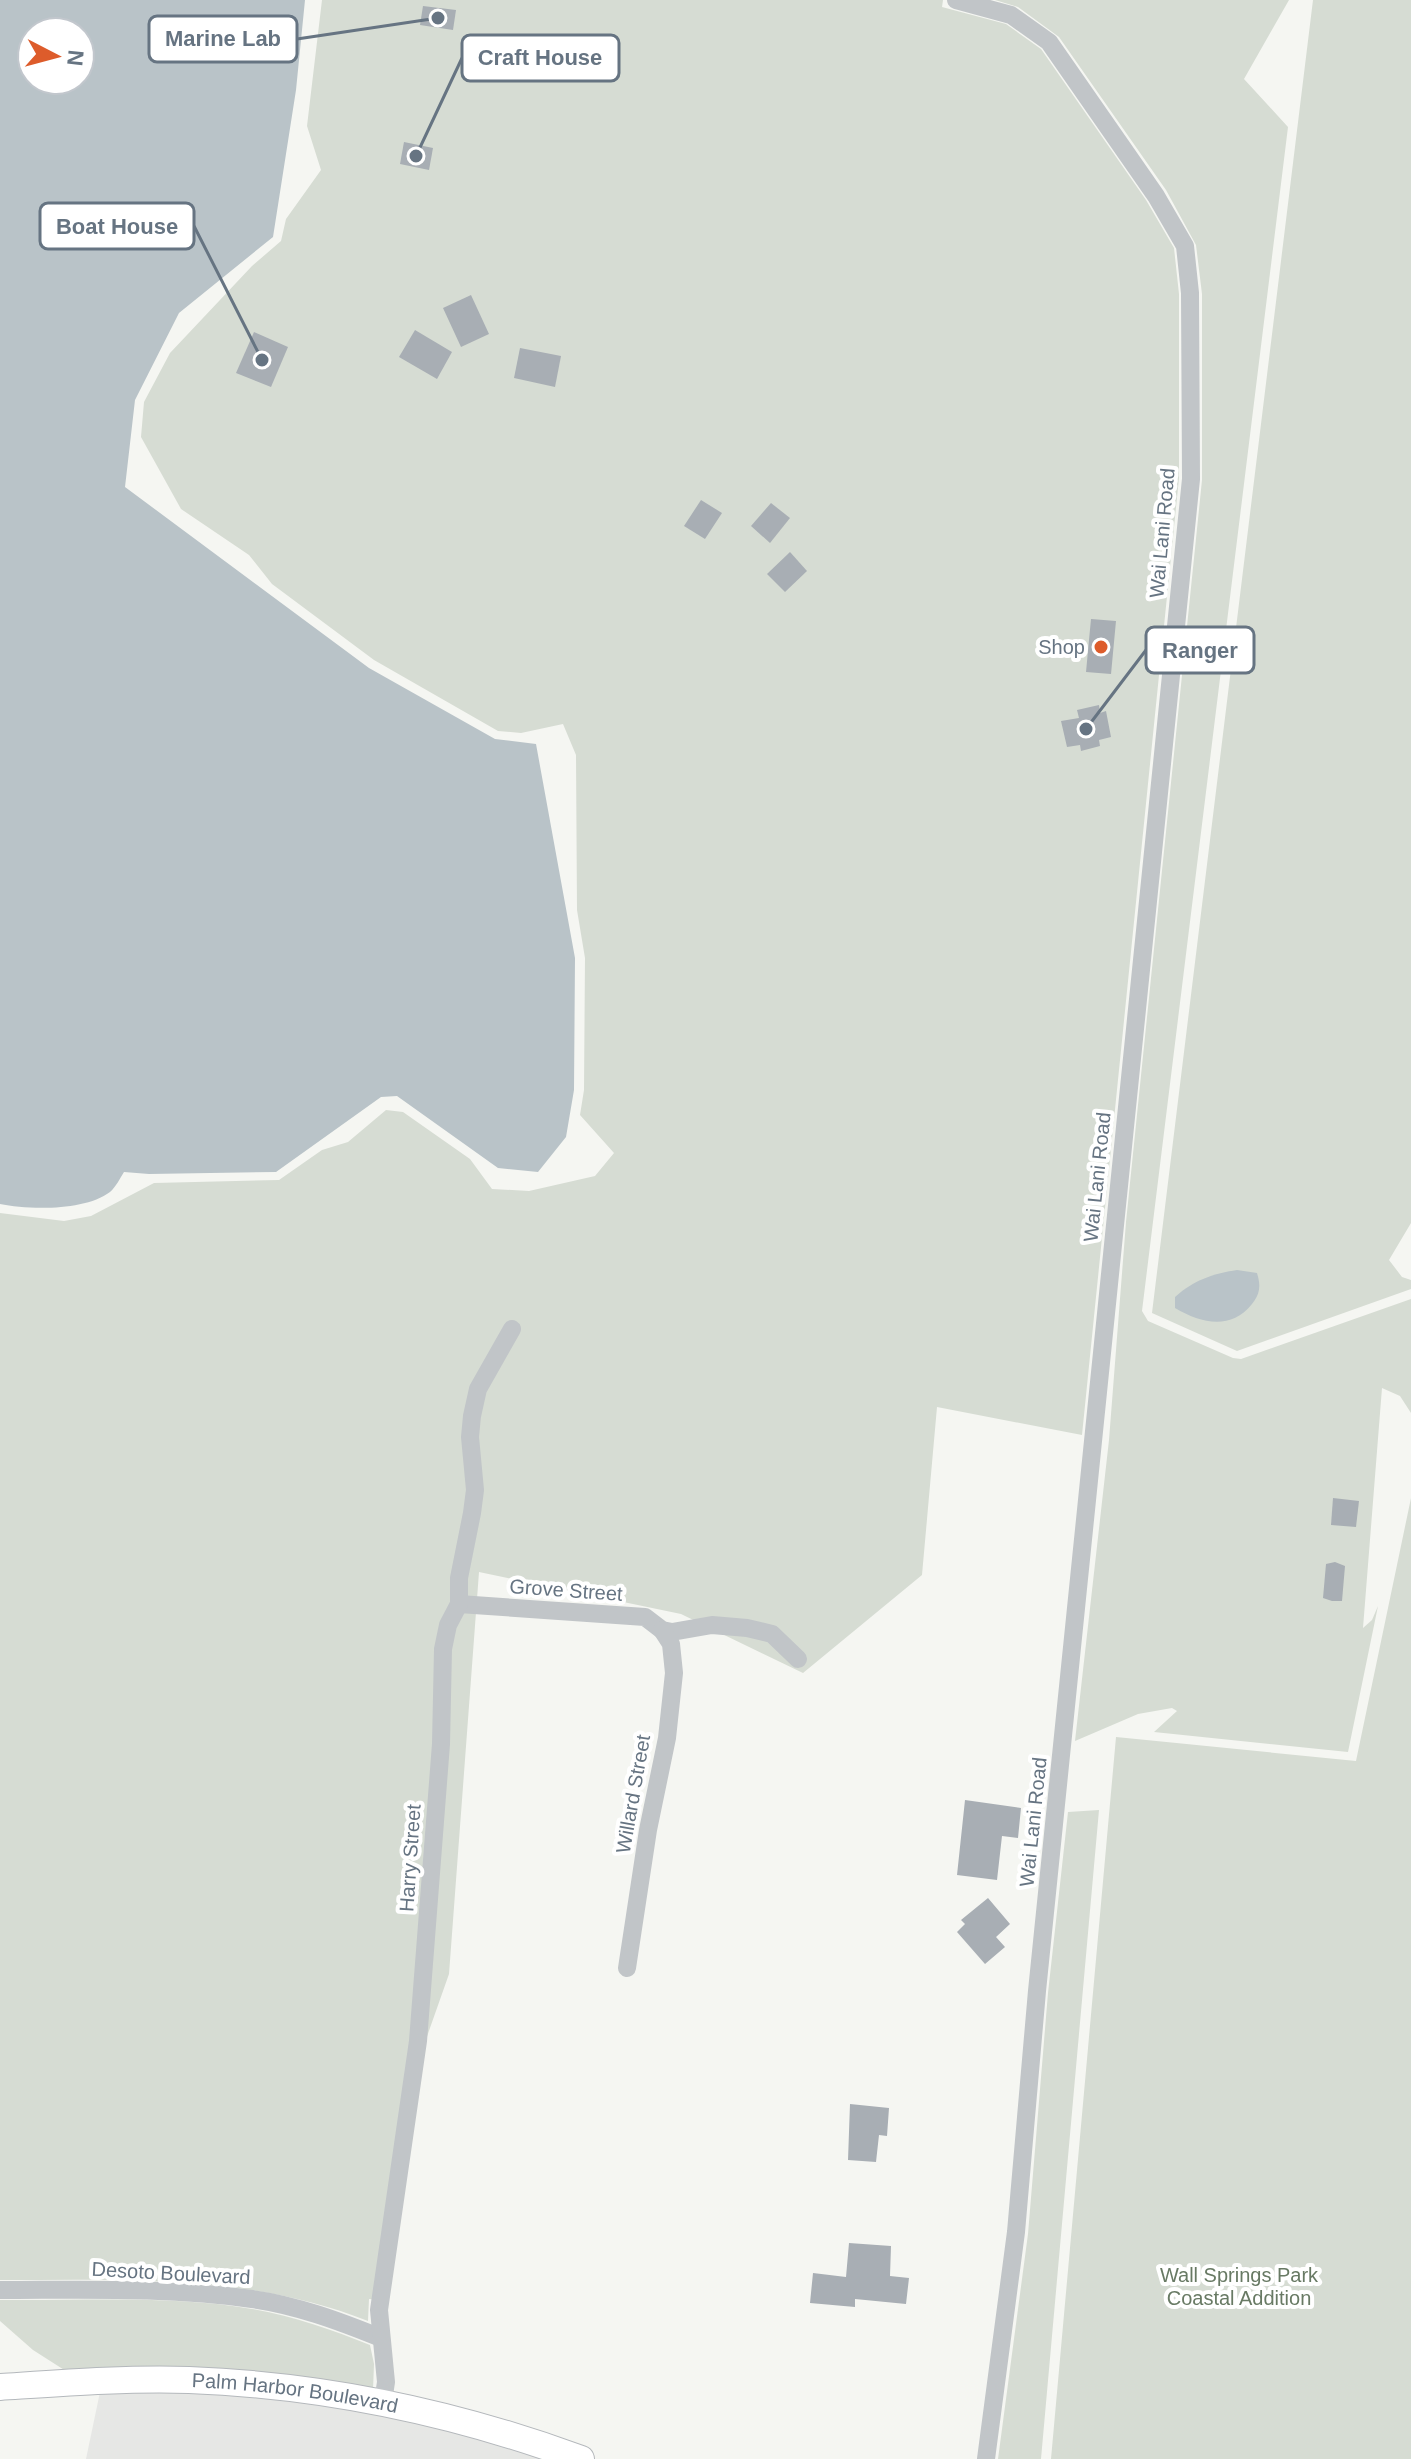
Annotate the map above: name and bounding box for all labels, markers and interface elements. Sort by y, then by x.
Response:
north arrow [16,16,96,96]
callout: Marine Lab [149,16,297,62]
text: Marine Lab [165,26,281,51]
callout: Craft House [462,35,619,81]
text: Craft House [478,45,602,70]
text: N [62,49,89,67]
callout: Boat House [40,203,194,249]
text: Boat House [56,214,178,239]
street label: Wai Lani Road [1145,467,1179,599]
callout: Ranger [1146,627,1254,673]
place label: Shop [1038,636,1085,658]
marker: Shop [1092,638,1110,656]
text: Ranger [1162,638,1238,663]
street label: Wai Lani Road [1079,1111,1115,1243]
street label: Grove Street [509,1575,624,1605]
street label: Willard Street [612,1733,654,1855]
street label: Wai Lani Road [1015,1756,1051,1888]
street label: Harry Street [395,1803,425,1913]
street label: Desoto Boulevard [91,2258,251,2288]
park label: Wall Springs Park Coastal Addition [1160,2264,1319,2309]
street label: Palm Harbor Boulevard [191,2369,400,2417]

